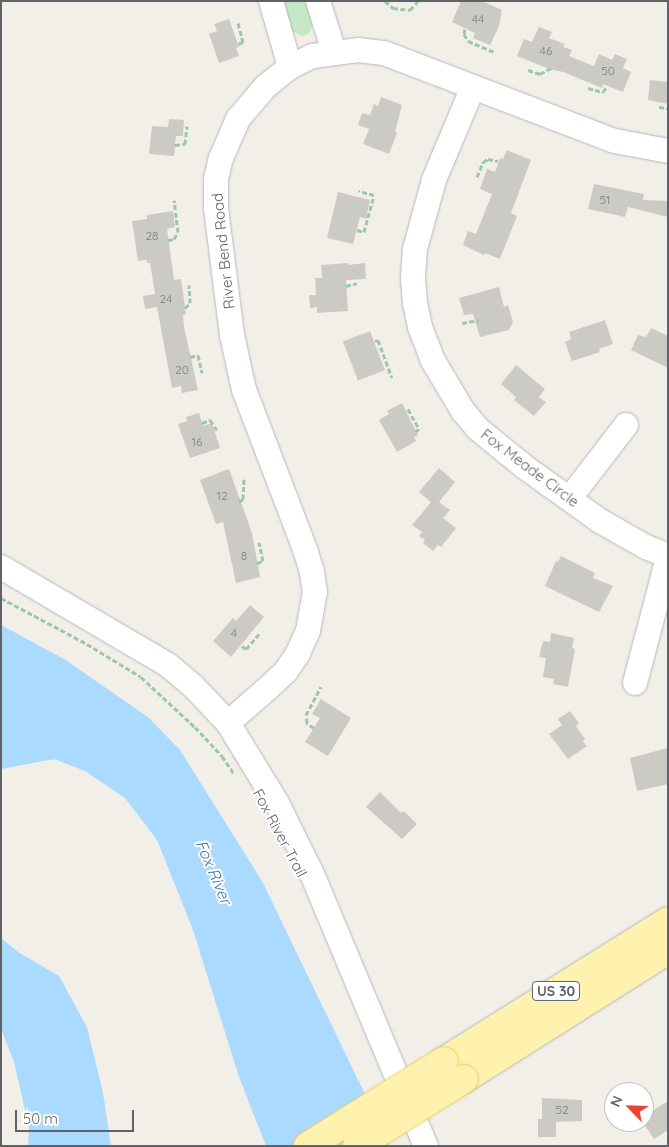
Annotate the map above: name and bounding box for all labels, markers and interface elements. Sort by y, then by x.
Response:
house number: 44 [472,12,484,26]
house number: 46 [540,44,552,58]
house number: 50 [601,64,615,78]
street label: River Bend Road [208,192,238,310]
house number: 51 [600,193,610,207]
house number: 28 [145,229,159,243]
house number: 24 [160,292,172,306]
house number: 20 [175,363,189,377]
street label: Fox Meade Circle [477,425,583,511]
house number: 16 [192,435,202,449]
house number: 12 [216,489,228,503]
house number: 8 [241,549,247,563]
house number: 4 [231,626,237,640]
street label: Fox River Trail [249,786,311,880]
water label: Fox River [192,837,236,907]
road number: US 30 [531,979,581,1002]
north arrow [604,1082,654,1132]
text: N [606,1093,627,1110]
scale bar [18,1100,136,1132]
house number: 52 [555,1103,569,1117]
text: 50 m [23,1109,58,1128]

